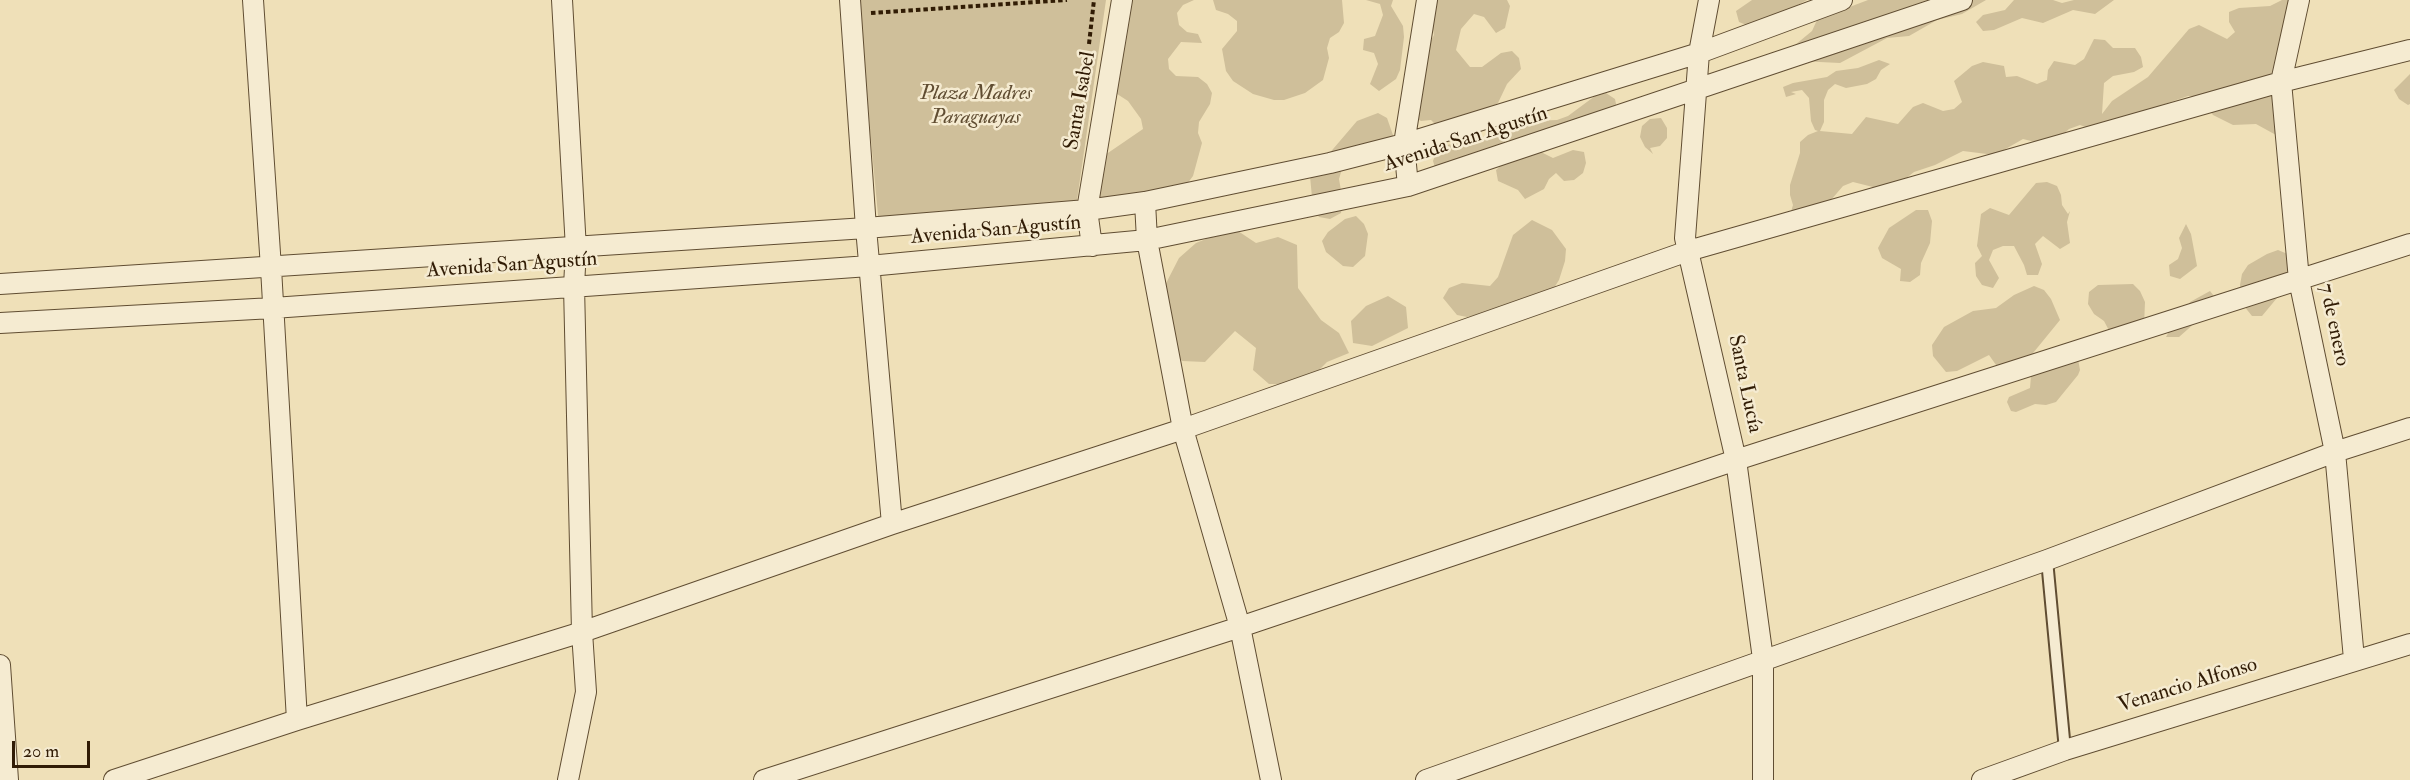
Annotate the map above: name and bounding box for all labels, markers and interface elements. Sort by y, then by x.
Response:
street label: Santa Isabel [1060,50,1102,152]
park label: Plaza Madres Paraguayas [920,81,1032,131]
street label: Avenida San Agustín [1381,102,1551,178]
street label: Avenida San Agustín [910,211,1082,251]
street label: Avenida San Agustín [426,247,598,285]
street label: 7 de enero [2312,281,2354,369]
street label: Santa Lucía [1721,333,1767,435]
street label: Venancio Alfonso [2115,653,2261,719]
scale bar [15,729,93,767]
text: 20 m [23,740,59,763]

